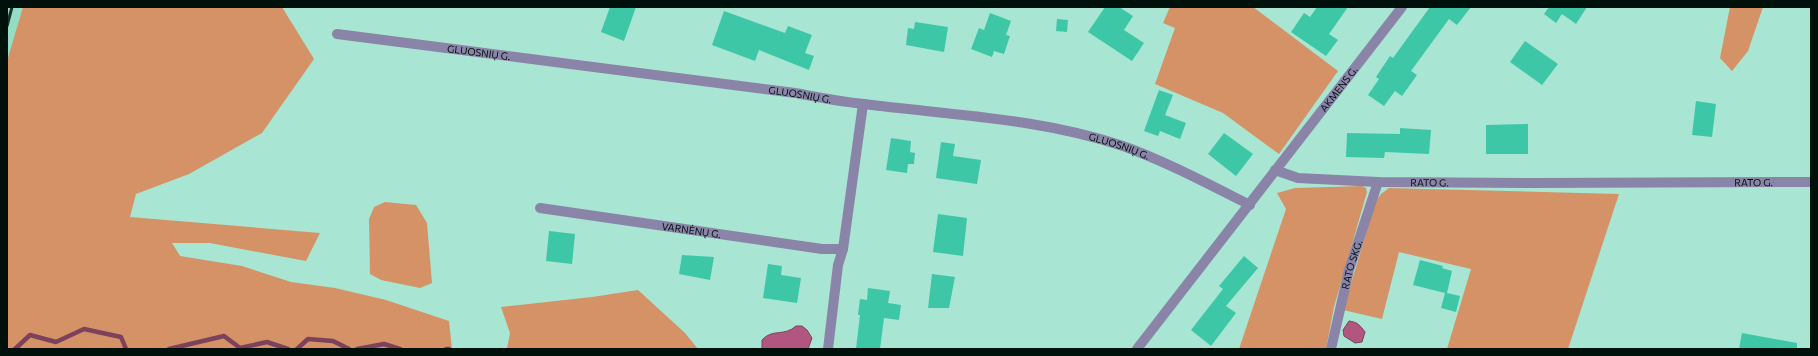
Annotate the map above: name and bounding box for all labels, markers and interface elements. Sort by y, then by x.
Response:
street label: GLUOSNIŲ G. [447,42,511,62]
street label: AKMENS G. [1317,64,1360,114]
street label: GLUOSNIŲ G. [768,84,832,105]
street label: GLUOSNIŲ G. [1088,130,1151,162]
street label: RATO G. [1410,176,1449,188]
street label: RATO G. [1734,176,1773,188]
street label: VARNĖNŲ G. [661,220,722,240]
street label: RATO SKG. [1339,238,1365,290]

